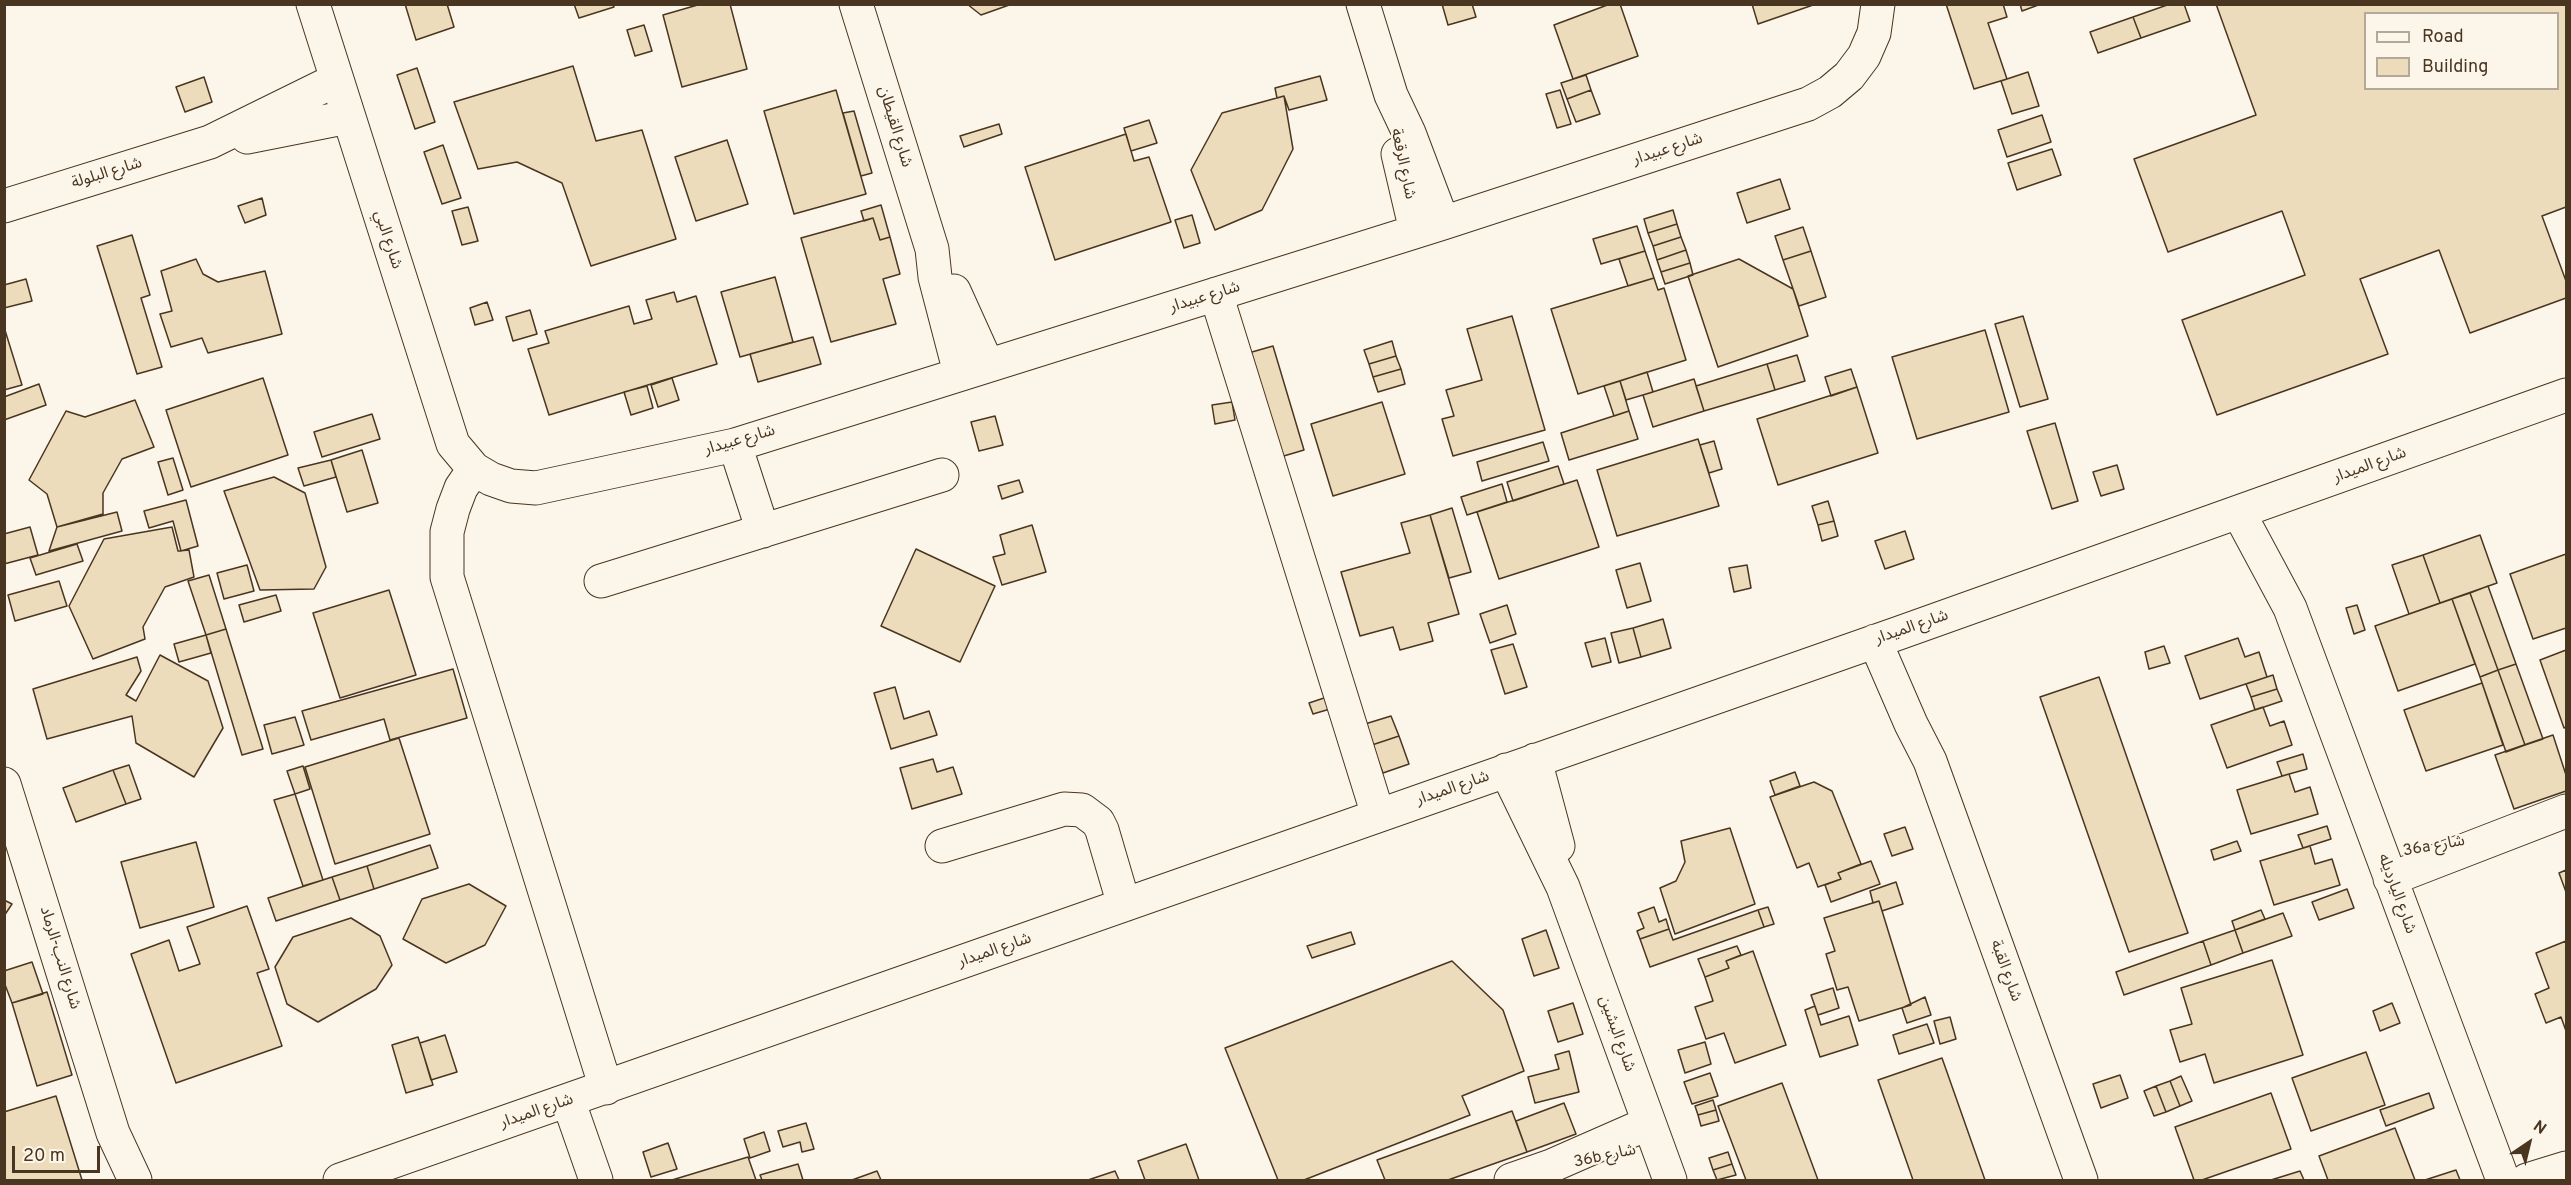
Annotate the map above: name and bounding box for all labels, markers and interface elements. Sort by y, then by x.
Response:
legend [2364,12,2559,90]
text: Road [2422,26,2464,49]
text: Building [2422,56,2488,79]
street label: شارع القيطان [873,84,915,170]
street label: شارع الرقعة [1385,127,1419,201]
street label: شارع عبيدار [1630,130,1706,170]
street label: شارع البلولة [69,154,145,194]
street label: شارع البي [369,208,405,272]
street label: شارع عبيدار [1167,278,1243,318]
street label: شارع عبيدار [702,422,778,460]
street label: شارع الميدار [2331,444,2409,488]
street label: شارع الميدار [1873,606,1951,650]
street label: شارع الميدار [1414,767,1492,811]
street label: 36a شارع [2402,832,2466,862]
street label: شارع اليارديله [2373,851,2419,937]
street label: شارع النب-الرماد [34,904,84,1012]
street label: شارع الميدار [956,929,1034,973]
street label: شارع القبة [1985,938,2025,1004]
street label: شارع البشين [1593,993,1639,1075]
street label: شارع الميدار [498,1090,576,1134]
north arrow [2499,1113,2559,1173]
text: N [2529,1117,2550,1140]
scale bar [15,1134,104,1172]
street label: 36b شارع [1572,1141,1638,1173]
text: 20 m [23,1145,65,1168]

